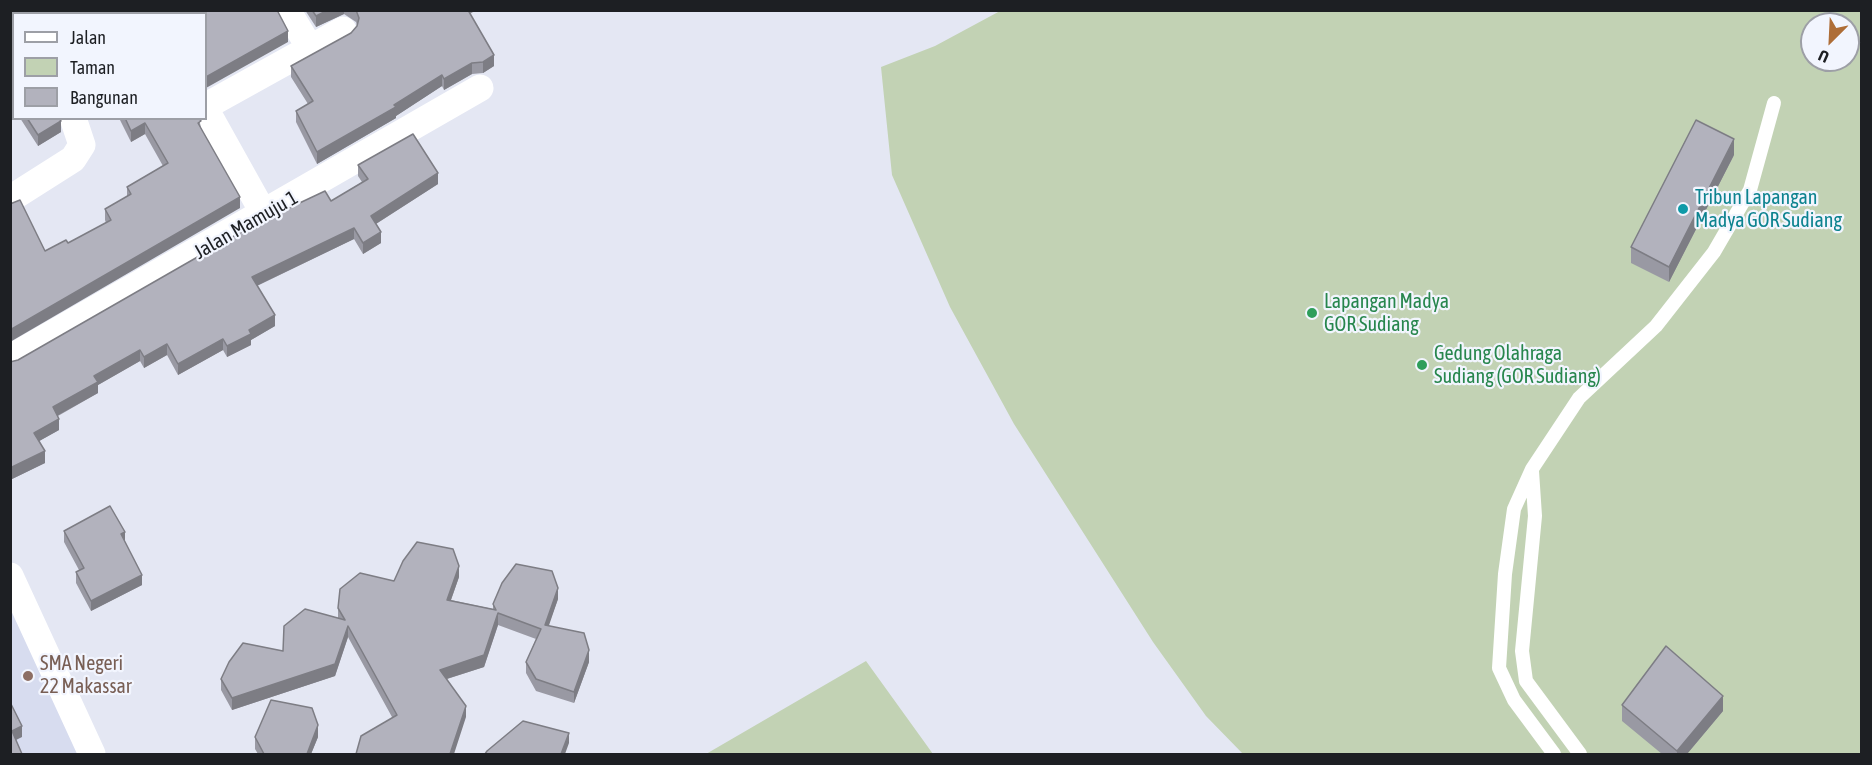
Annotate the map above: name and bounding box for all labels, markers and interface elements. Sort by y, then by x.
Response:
legend [12,12,207,120]
north arrow [1800,12,1860,72]
text: Jalan [70,27,106,48]
text: U [1816,46,1831,67]
text: Taman [70,57,115,78]
text: Bangunan [70,87,138,108]
street label: Jalan Mamuju 1 [190,186,302,264]
place label: Tribun Lapangan Madya GOR Sudiang [1695,186,1842,233]
marker: Tribun Lapangan Madya GOR Sudiang [1676,202,1690,216]
place label: Lapangan Madya GOR Sudiang [1324,290,1449,337]
marker: Lapangan Madya GOR Sudiang [1305,306,1319,320]
place label: Gedung Olahraga Sudiang (GOR Sudiang) [1434,342,1601,389]
marker: Gedung Olahraga Sudiang (GOR Sudiang) [1415,358,1429,372]
place label: SMA Negeri 22 Makassar [40,652,132,699]
marker: SMA Negeri 22 Makassar [21,669,35,683]

